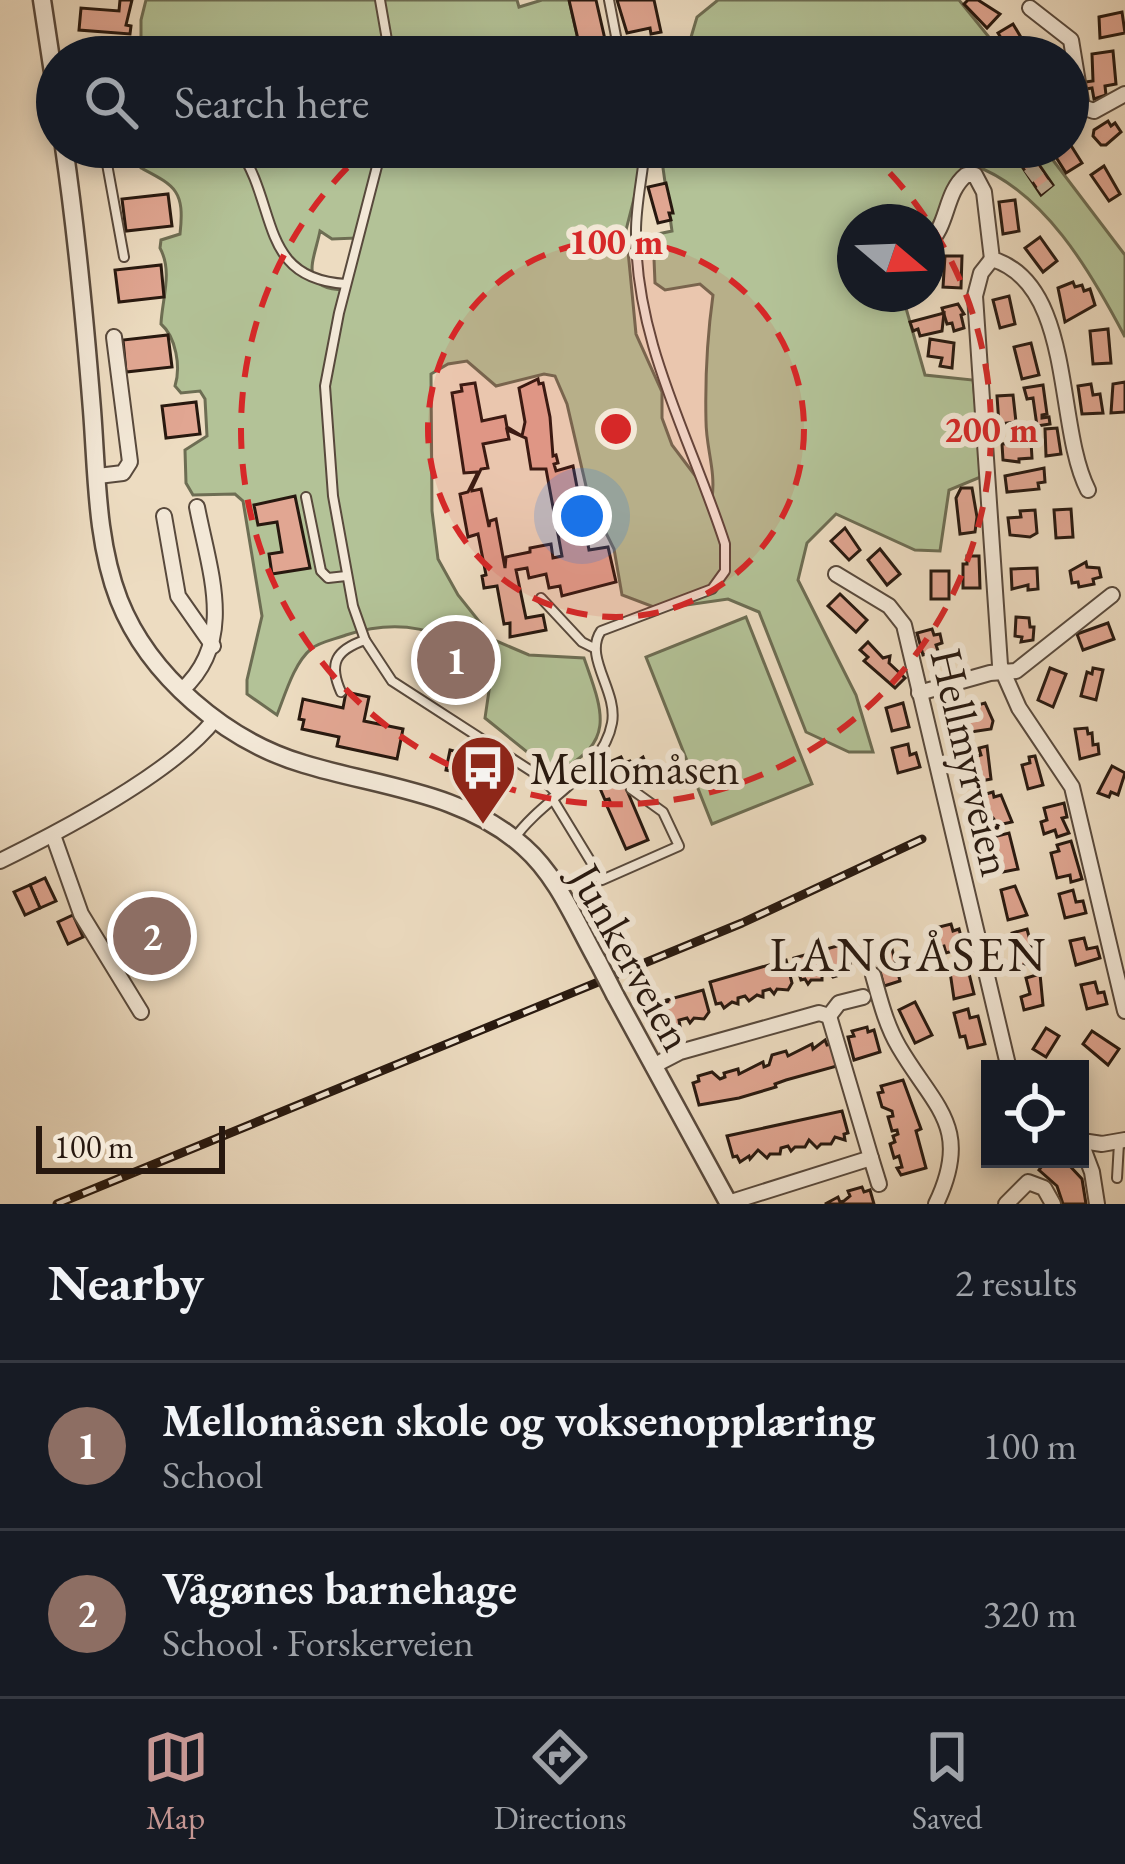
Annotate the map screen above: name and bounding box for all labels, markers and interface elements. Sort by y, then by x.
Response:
search box [36,36,1089,168]
icon: search [78,69,144,135]
text: Search here [174,73,369,131]
north arrow [837,204,945,312]
text: 100 m [569,218,663,265]
text: 200 m [944,406,1038,453]
centre of rings [595,408,637,450]
your location [552,486,612,546]
pin: 1 [417,615,495,705]
street label: Hellmyrveien [918,642,1026,882]
bus stop icon: Mellomåsen [448,733,518,827]
place label: Mellomåsen [530,739,740,797]
street label: Junkerveien [555,850,707,1061]
pin: 2 [113,891,191,981]
district label: LANGÅSEN [770,923,1048,985]
map controls [981,1060,1089,1168]
button: locate [981,1060,1089,1168]
scale bar [36,1120,225,1173]
text: 100 m [54,1125,134,1168]
text: Nearby [48,1249,204,1315]
text: 2 results [955,1257,1077,1308]
text: Mellomåsen skole og voksenopplæring [162,1391,875,1449]
text: 1 [77,1420,97,1471]
text: 100 m [983,1420,1077,1471]
text: School [162,1449,263,1500]
text: Vågønes barnehage [162,1559,517,1617]
text: 2 [77,1588,97,1639]
text: 320 m [983,1588,1077,1639]
text: School · Forskerveien [162,1617,474,1668]
tab: Map [143,1724,209,1839]
tab: Directions [494,1724,627,1839]
tab: Saved [912,1724,982,1839]

